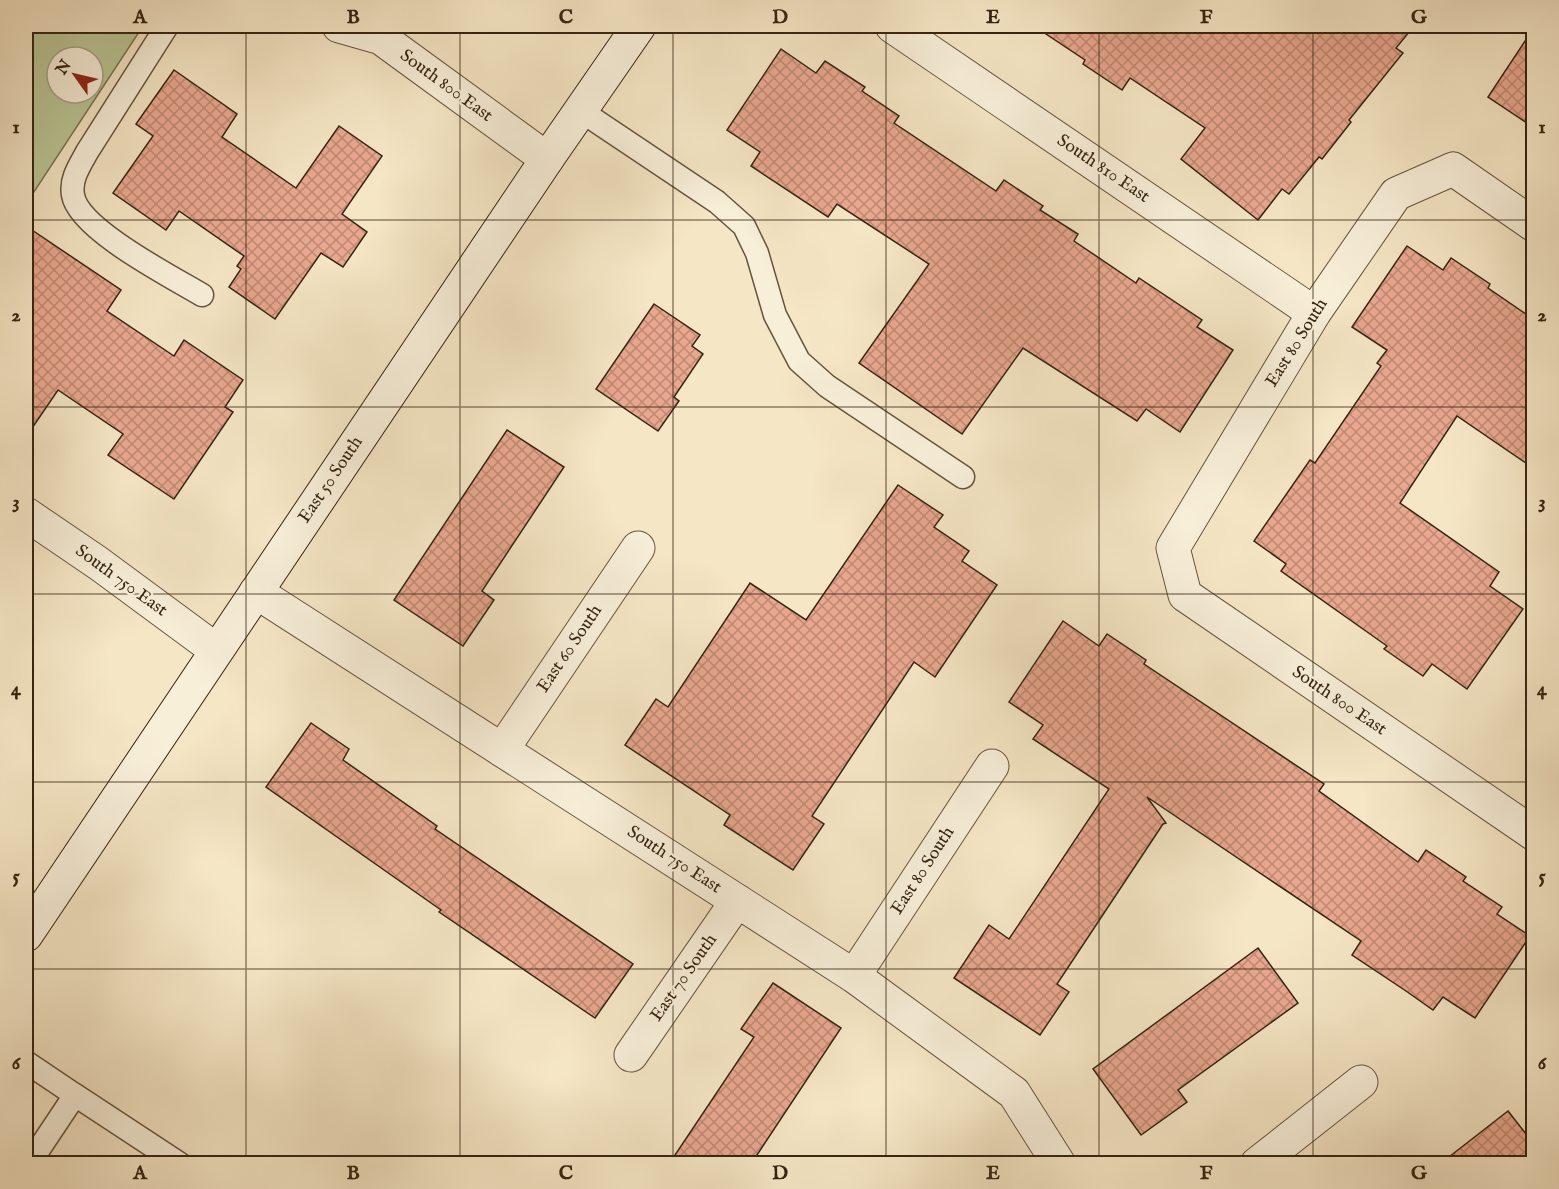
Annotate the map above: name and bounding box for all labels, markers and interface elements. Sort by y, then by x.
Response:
text: A [132,5,148,30]
text: B [346,5,360,30]
text: C [559,5,573,30]
text: D [772,5,788,30]
text: E [986,5,1000,30]
text: F [1200,5,1213,30]
text: G [1411,5,1428,30]
north arrow [45,45,105,105]
street label: South 800 East [395,45,497,127]
text: N [52,56,76,80]
text: 1 [12,115,20,140]
text: 1 [1538,115,1546,140]
street label: South 810 East [1052,130,1154,208]
street label: East 80 South [1261,294,1334,392]
text: 2 [11,303,21,328]
text: 2 [1537,303,1547,328]
street label: East 50 South [294,432,369,528]
text: 3 [12,490,20,515]
text: 3 [1538,490,1546,515]
street label: South 750 East [70,540,172,622]
street label: East 60 South [532,600,608,697]
street label: South 800 East [1287,661,1391,741]
text: 4 [11,677,22,702]
text: 4 [1537,677,1548,702]
street label: South 750 East [622,821,726,899]
street label: East 80 South [886,822,960,919]
text: 5 [12,864,20,889]
text: 5 [1538,864,1546,889]
street label: East 70 South [645,929,723,1026]
text: 6 [12,1051,22,1076]
text: 6 [1538,1051,1548,1076]
text: A [132,1161,148,1186]
text: B [346,1161,360,1186]
text: C [559,1161,573,1186]
text: D [772,1161,788,1186]
text: E [986,1161,1000,1186]
text: F [1200,1161,1213,1186]
text: G [1411,1161,1428,1186]

